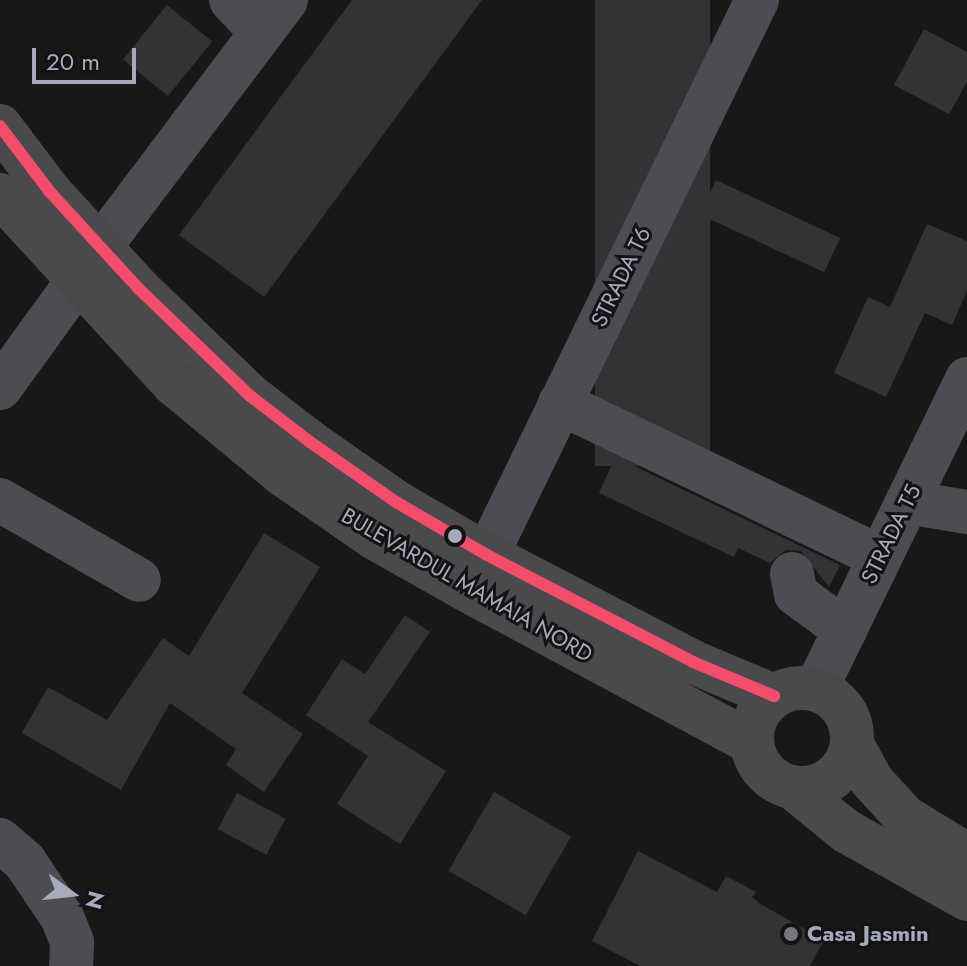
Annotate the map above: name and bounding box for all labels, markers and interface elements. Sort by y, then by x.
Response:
scale bar [36,32,140,82]
text: 20 m [46,44,100,79]
street label: STRADA T6 [586,223,656,331]
street label: STRADA T5 [856,480,926,588]
street label: BULEVARDUL MAMAIA NORD [337,502,597,668]
unlabelled marker [447,528,463,544]
north arrow [32,854,112,934]
text: N [77,888,113,913]
place label: Casa Jasmin [807,921,929,947]
marker: Casa Jasmin [782,925,800,943]

